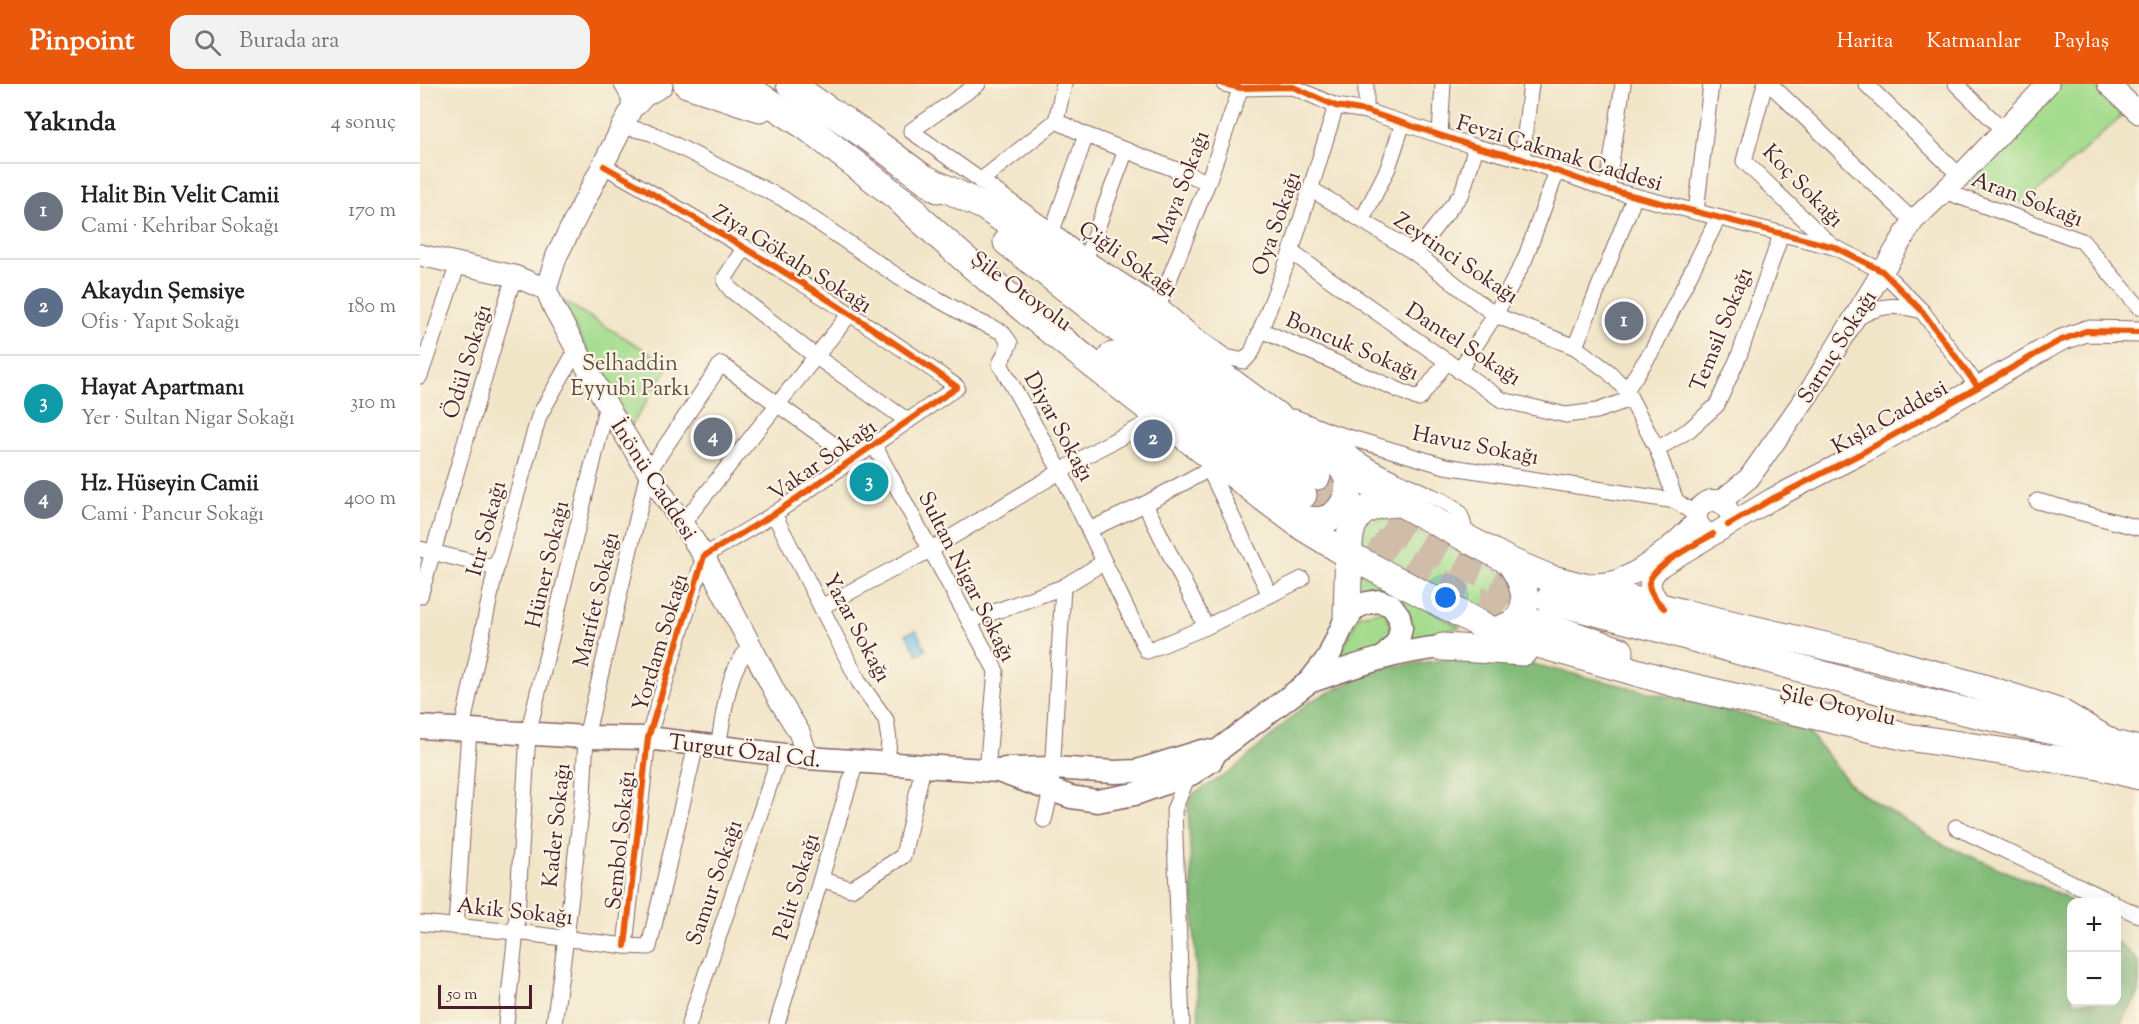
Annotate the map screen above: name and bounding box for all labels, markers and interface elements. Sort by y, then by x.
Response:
search box [170,15,590,69]
text: Pinpoint [30,22,134,62]
icon: search [191,26,224,59]
text: Burada ara [239,26,339,58]
text: Harita [1837,27,1893,57]
text: Katmanlar [1926,27,2021,57]
text: Paylaş [2054,27,2109,57]
text: Yakında [24,105,116,142]
street label: Fevzi Çakmak Caddesi [1452,108,1666,201]
text: 4 sonuç [331,109,396,138]
street label: Maya Sokağı [1146,126,1219,250]
street label: Koç Sokağı [1754,138,1850,236]
street label: Aran Sokağı [1966,165,2087,237]
street label: Oya Sokağı [1245,168,1311,280]
text: Halit Bin Velit Camii [81,181,279,213]
text: 1 [40,197,47,226]
text: 170 m [348,197,396,226]
street label: Ziya Gökalp Sokağı [705,198,877,323]
street label: Zeytinci Sokağı [1386,206,1524,313]
text: Cami · Kehribar Sokağı [81,213,279,242]
street label: Çiğli Sokağı [1071,214,1184,307]
street label: Şile Otoyolu [963,245,1078,341]
street label: Temsil Sokağı [1683,263,1762,397]
text: Akaydın Şemsiye [81,277,245,309]
street label: Sarnıç Sokağı [1791,284,1886,411]
text: 2 [39,293,48,322]
text: 180 m [348,293,396,322]
street label: Dantel Sokağı [1398,296,1527,395]
pin: 1 [1604,298,1644,344]
street label: Ödül Sokağı [435,300,501,423]
street label: Boncuk Sokağı [1280,305,1423,390]
text: Ofis · Yapıt Sokağı [81,309,240,338]
park label: Selhaddin Eyyubi Parkı [571,349,689,406]
street label: Diyar Sokağı [1014,367,1101,488]
text: Hayat Apartmanı [81,373,244,405]
street label: Kışla Caddesi [1826,373,1954,464]
text: 3 [39,389,48,418]
text: 310 m [350,389,396,418]
text: Yer · Sultan Nigar Sokağı [81,405,295,434]
street label: Vakar Sokağı [763,412,884,510]
street label: İnönü Caddesi [601,414,704,548]
pin: 4 [694,414,732,460]
pin: 2 [1134,416,1172,462]
street label: Havuz Sokağı [1409,419,1541,475]
pin: 3 [850,460,888,504]
text: Hz. Hüseyin Camii [81,469,259,501]
street label: Itır Sokağı [460,477,516,580]
text: 4 [38,485,49,514]
text: 400 m [344,485,396,514]
street label: Sultan Nigar Sokağı [908,486,1022,668]
street label: Hüner Sokağı [519,498,579,632]
text: Cami · Pancur Sokağı [81,501,264,530]
street label: Marifet Sokağı [567,529,629,670]
street label: Yazar Sokağı [813,568,897,689]
street label: Yordam Sokağı [626,570,698,716]
your location [1431,583,1460,612]
street label: Şile Otoyolu [1776,678,1899,736]
street label: Turgut Özal Cd. [667,727,823,778]
street label: Kader Sokağı [536,761,580,889]
street label: Sembol Sokağı [599,769,645,912]
street label: Samur Sokağı [679,816,752,950]
street label: Pelit Sokağı [766,830,829,944]
street label: Akik Sokağı [455,891,574,935]
map controls [2067,898,2121,1006]
button: + [2067,898,2121,952]
button: − [2067,952,2121,1006]
scale bar [438,982,532,1010]
text: 50 m [447,984,478,1007]

